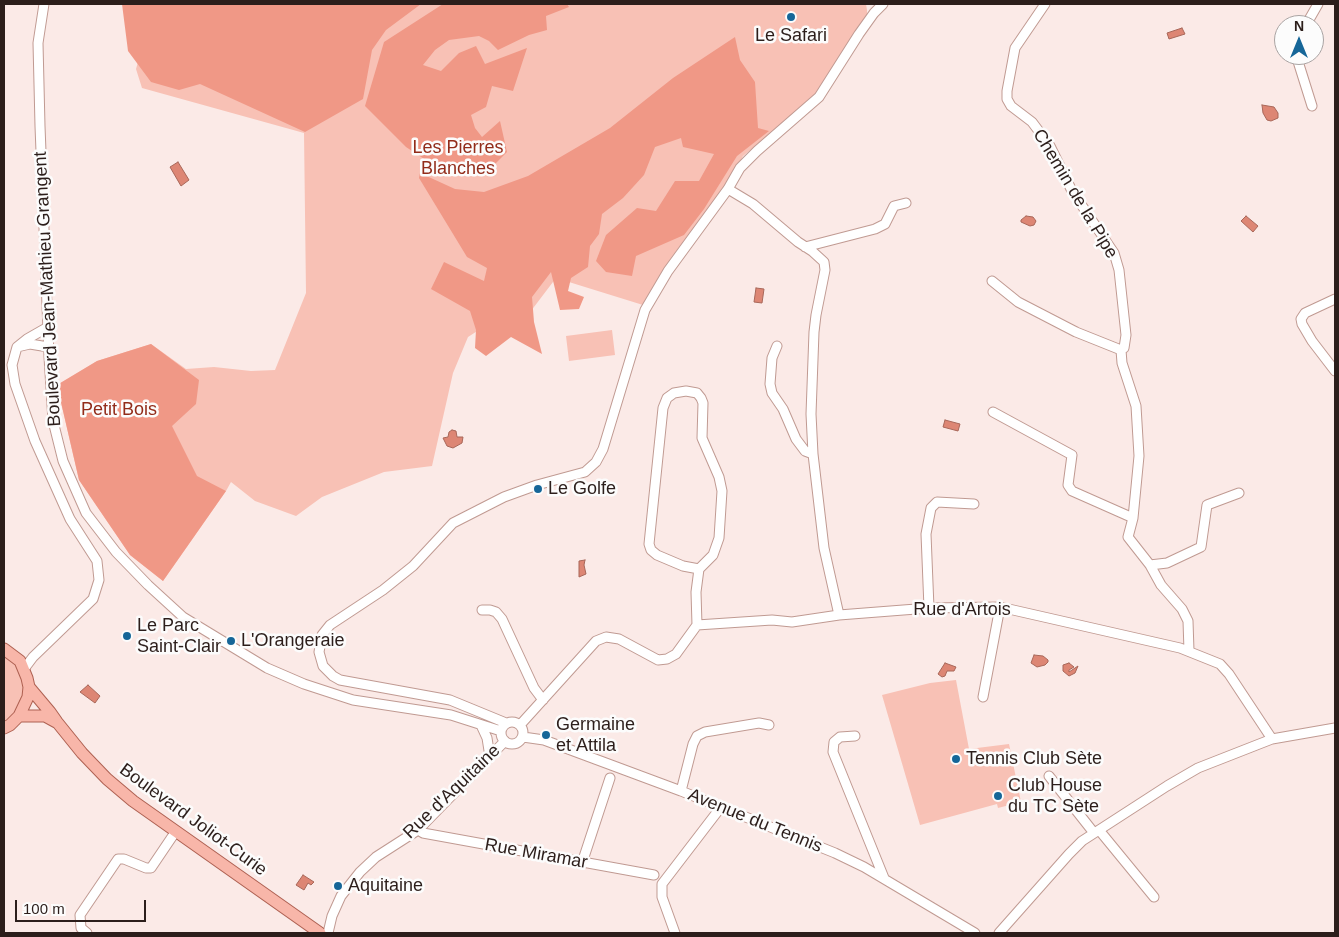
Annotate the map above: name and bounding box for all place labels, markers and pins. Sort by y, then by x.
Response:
marker: Le Safari [785,11,797,23]
place label: Le Safari [755,25,827,47]
place label: Le Golfe [548,478,616,500]
marker: Le Golfe [532,483,544,495]
place label: Le Parc Saint-Clair [137,615,221,658]
marker: Le Parc Saint-Clair [121,630,133,642]
place label: L'Orangeraie [241,630,344,652]
marker: L'Orangeraie [225,635,237,647]
place label: Germaine et Attila [556,714,635,756]
marker: Germaine et Attila [540,729,552,741]
place label: Tennis Club Sète [966,748,1102,770]
marker: Tennis Club Sète [950,753,962,765]
place label: Club House du TC Sète [1008,775,1102,818]
marker: Club House du TC Sète [992,790,1004,802]
place label: Aquitaine [348,875,423,897]
marker: Aquitaine [332,880,344,892]

